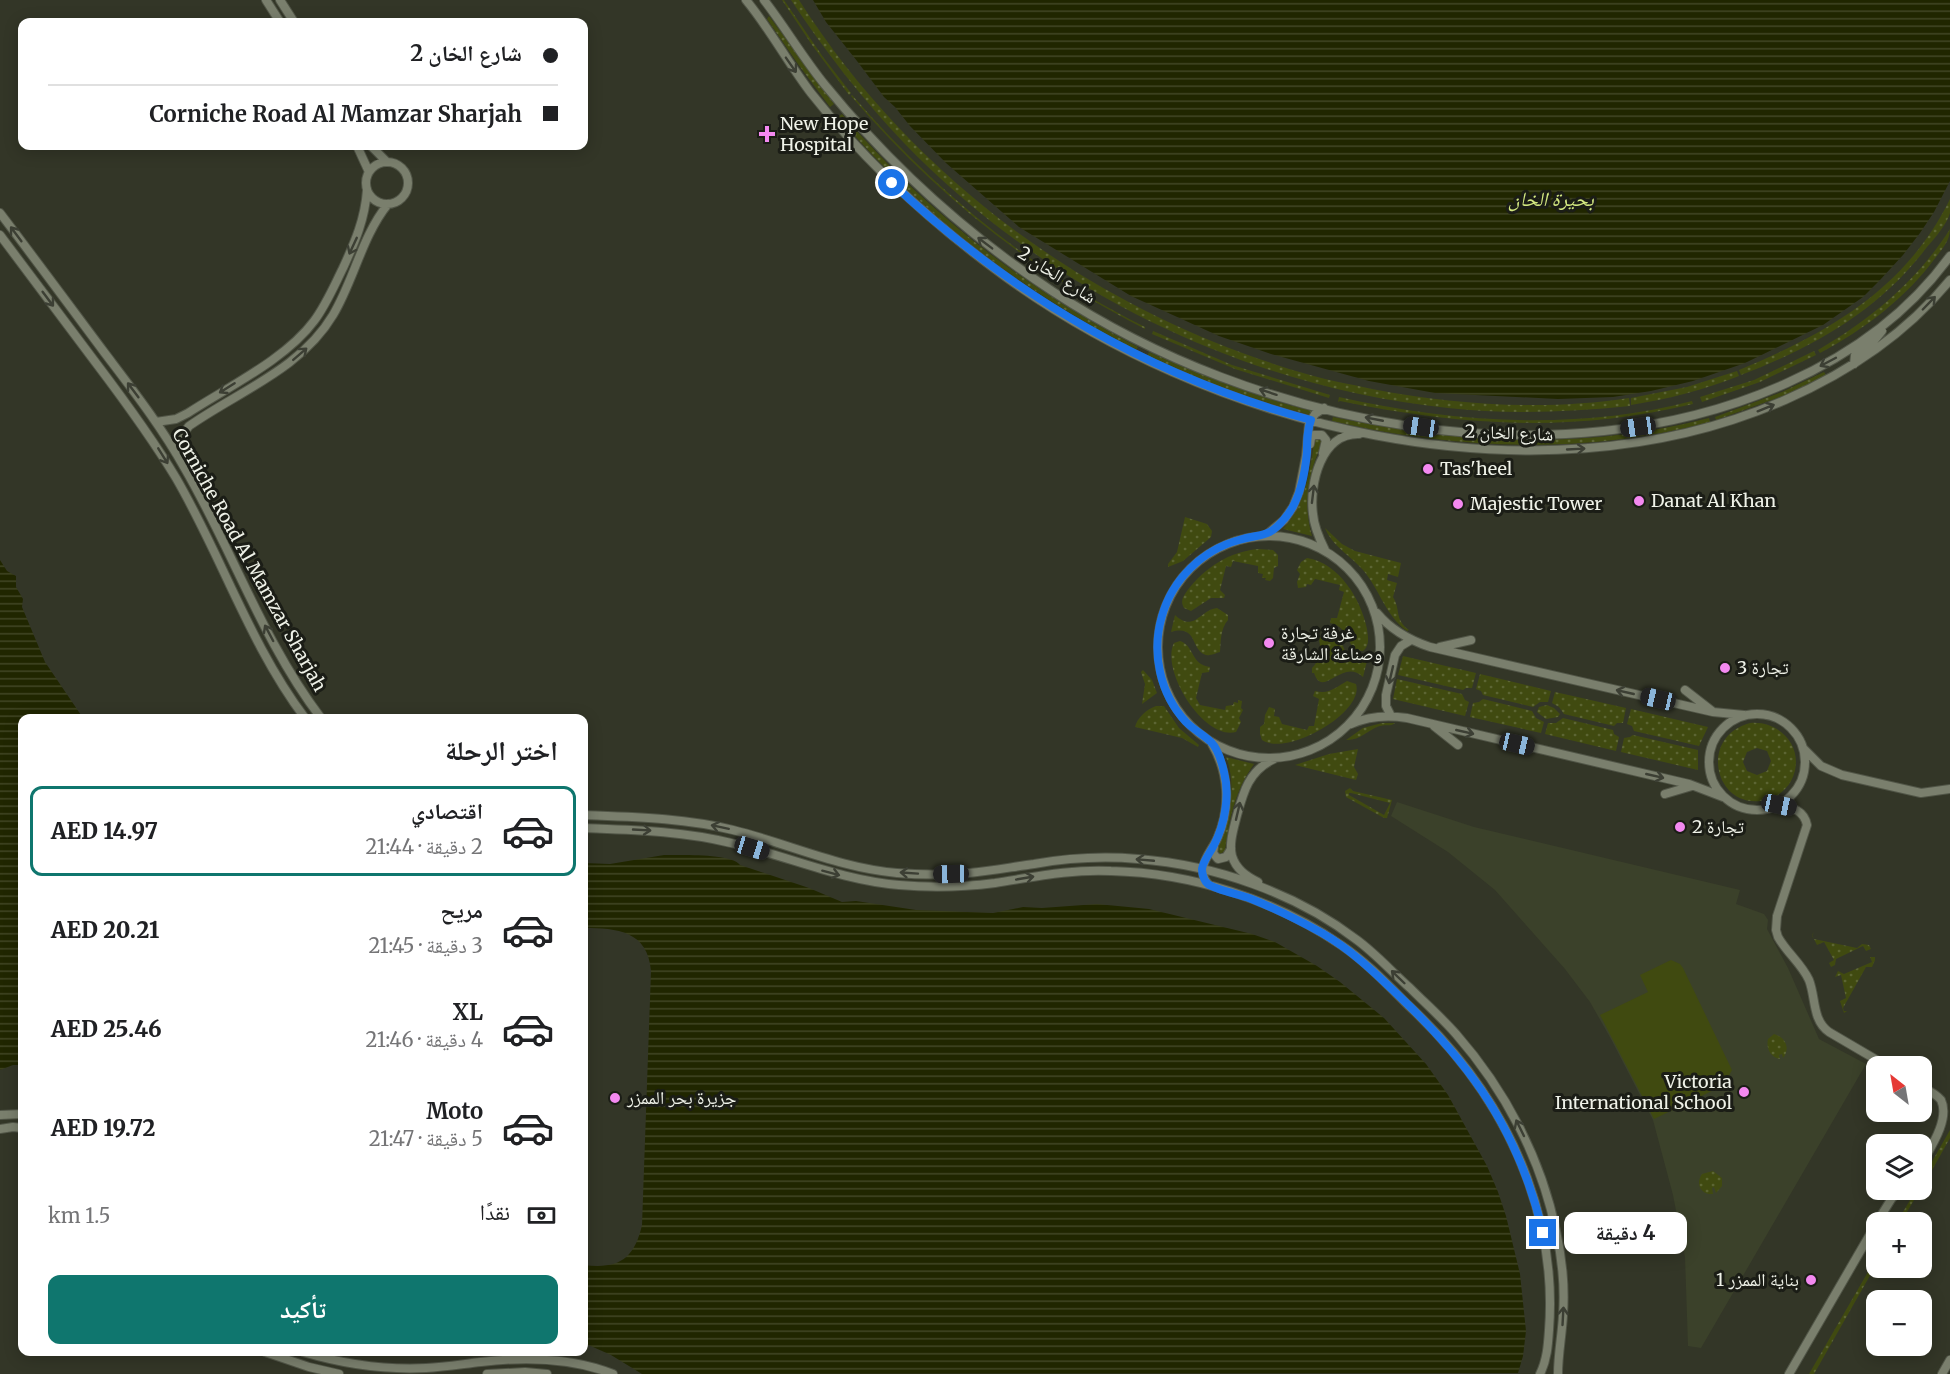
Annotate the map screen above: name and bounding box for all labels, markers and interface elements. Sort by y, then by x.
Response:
text: شارع الخان 2 [410,39,522,67]
one-way arrow [785,57,797,73]
text: Corniche Road Al Mamzar Sharjah [149,100,522,128]
place label: New Hope Hospital [780,112,868,156]
marker: New Hope Hospital [758,125,776,143]
route start [878,169,905,196]
water label: بحيرة الخان [1508,186,1594,212]
one-way arrow [9,226,22,242]
one-way arrow [347,237,358,255]
one-way arrow [978,237,994,250]
street label: شارع الخان 2 [1014,241,1101,308]
one-way arrow [41,291,54,307]
one-way arrow [1922,296,1937,311]
one-way arrow [292,347,307,361]
one-way arrow [1820,356,1837,368]
one-way arrow [219,381,236,394]
one-way arrow [126,383,139,399]
one-way arrow [1259,386,1278,397]
one-way arrow [1756,401,1775,412]
one-way arrow [1364,413,1384,424]
car [1402,416,1440,438]
car [1619,416,1657,438]
street label: شارع الخان 2 [1464,419,1554,446]
street label: Corniche Road Al Mamzar Sharjah [167,424,332,696]
one-way arrow [1566,443,1586,454]
one-way arrow [156,448,169,465]
place label: Tas'heel [1440,457,1513,480]
marker: Tas'heel [1421,462,1435,476]
one-way arrow [1308,485,1319,504]
place label: Danat Al Khan [1651,489,1776,512]
place label: Majestic Tower [1470,492,1602,515]
marker: Danat Al Khan [1632,494,1646,508]
marker: Majestic Tower [1451,497,1465,511]
place label: غرفة تجارة وصناعة الشارقة [1281,621,1382,665]
one-way arrow [263,625,275,642]
marker: غرفة تجارة وصناعة الشارقة [1262,636,1276,650]
place label: تجارة 3 [1737,656,1789,679]
marker: تجارة 3 [1718,661,1732,675]
one-way arrow [1384,665,1396,684]
one-way arrow [1616,685,1635,697]
car [1638,686,1678,712]
one-way arrow [1455,726,1474,738]
car [1497,731,1537,757]
text: اختر الرحلة [445,733,558,767]
one-way arrow [1644,771,1664,782]
car [1760,792,1798,818]
text: اقتصادي [411,797,483,825]
one-way arrow [1232,802,1244,821]
icon: car [501,804,555,858]
place label: تجارة 2 [1692,815,1744,838]
text: AED 14.97 [51,817,158,845]
marker: تجارة 2 [1673,820,1687,834]
one-way arrow [711,821,731,832]
one-way arrow [631,825,651,836]
text: 2 دقيقة · 21:44 [366,834,483,859]
car [732,834,772,862]
one-way arrow [1135,854,1155,865]
car [933,865,969,883]
one-way arrow [822,868,841,879]
one-way arrow [899,868,919,879]
one-way arrow [1014,872,1034,883]
text: مريح [440,896,483,924]
icon: car [501,903,555,957]
text: AED 20.21 [51,916,159,944]
text: 3 دقيقة · 21:45 [368,933,483,958]
one-way arrow [1391,970,1406,984]
text: XL [453,998,483,1026]
icon: car [501,1002,555,1056]
text: AED 25.46 [51,1015,162,1043]
text: 4 دقيقة · 21:46 [366,1027,483,1052]
north arrow [1866,1056,1932,1122]
map controls [1866,1056,1932,1356]
place label: Victoria International School [1555,1070,1732,1114]
marker: Victoria International School [1737,1085,1751,1099]
place label: جزيرة بحر الممزر [626,1086,736,1109]
marker: جزيرة بحر الممزر [608,1091,622,1105]
text: Moto [426,1097,483,1125]
icon: car [501,1101,555,1155]
text: AED 19.72 [51,1114,155,1142]
one-way arrow [1513,1119,1525,1137]
text: 5 دقيقة · 21:47 [369,1126,483,1151]
button: layers [1866,1134,1932,1200]
text: نقدًا [480,1198,510,1226]
icon: cash [525,1199,558,1232]
text: 1.5 km [48,1203,110,1228]
callout: 4 دقيقة [1564,1212,1687,1254]
button: + [1866,1212,1932,1278]
route end [1529,1219,1556,1246]
text: 4 دقيقة [1596,1220,1655,1245]
place label: بناية الممزر 1 [1716,1268,1799,1291]
marker: بناية الممزر 1 [1804,1273,1818,1287]
button: تأكيد [48,1275,558,1344]
button: − [1866,1290,1932,1356]
one-way arrow [1557,1306,1568,1326]

